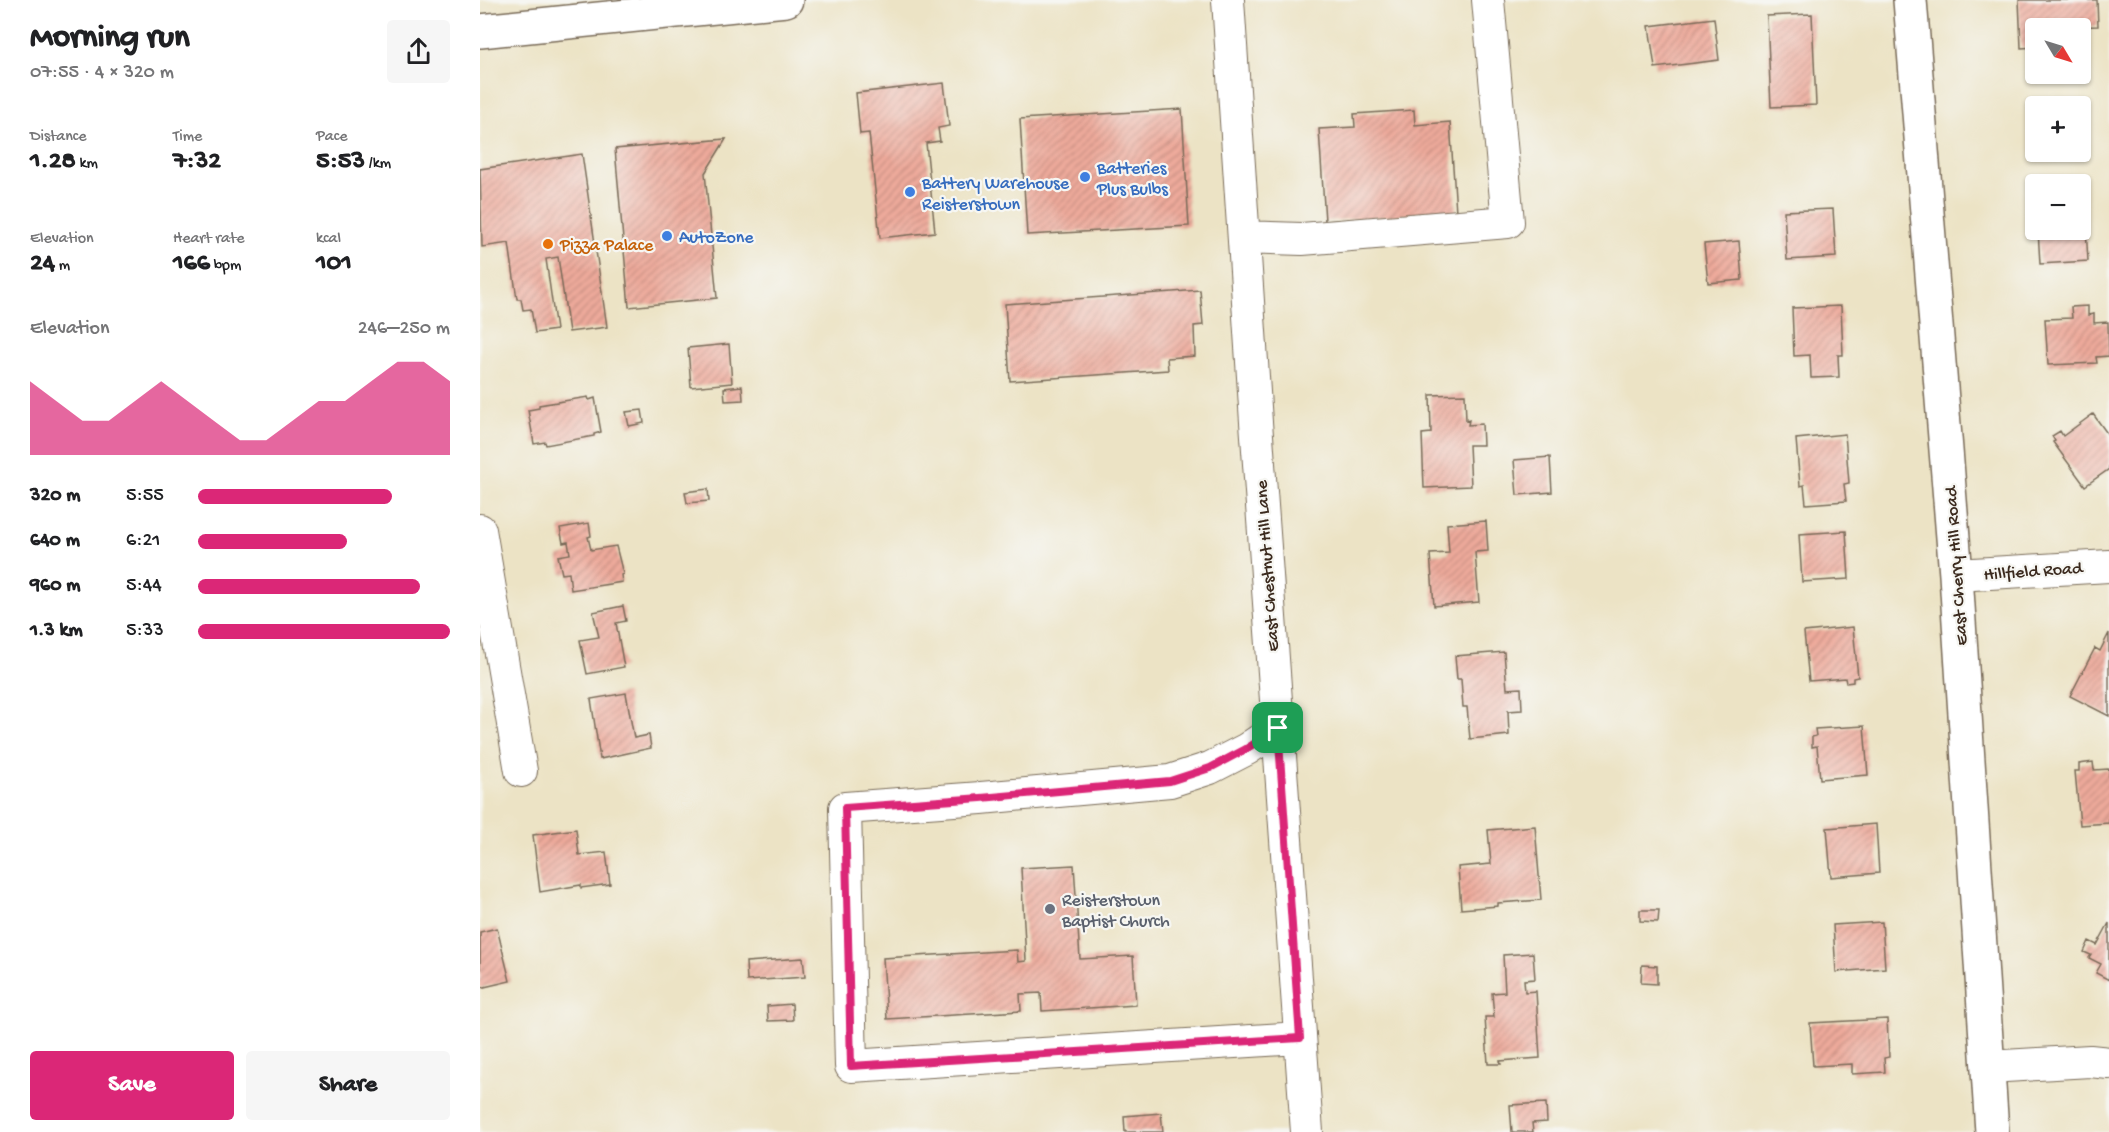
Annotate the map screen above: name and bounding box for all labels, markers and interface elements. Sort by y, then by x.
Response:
north arrow [2025,18,2091,84]
map controls [2025,18,2091,240]
text: Morning run [30,20,190,58]
button: share [387,20,450,83]
text: 07:55 · 4 × 320 m [30,62,174,85]
button: + [2025,96,2091,162]
text: Distance [30,128,87,147]
text: Time [173,128,202,147]
text: Pace [316,128,347,147]
text: 1.28 [30,147,76,178]
text: 7:32 [173,147,221,178]
text: 5:53 [316,147,365,178]
text: km [76,155,98,174]
text: /km [365,155,391,174]
place label: Batteries Plus Bulbs [1096,159,1169,201]
marker: Batteries Plus Bulbs [1078,170,1092,184]
place label: Battery Warehouse Reisterstown [921,174,1070,216]
button: − [2025,174,2091,240]
marker: Battery Warehouse Reisterstown [903,185,917,199]
place label: AutoZone [679,228,754,249]
marker: AutoZone [660,229,674,243]
text: Elevation [30,230,94,249]
text: Heart rate [173,230,245,249]
text: kcal [316,230,341,249]
place label: Pizza Palace [559,236,654,257]
marker: Pizza Palace [541,237,555,251]
text: 24 [30,249,55,280]
text: 166 [173,249,210,280]
text: 101 [316,249,352,280]
text: m [55,257,70,276]
text: bpm [210,257,241,276]
text: Elevation [30,318,110,341]
text: 246–250 m [358,318,450,341]
street label: East Chestnut Hill Lane [1252,479,1285,652]
street label: East Cherry Hill Road [1941,484,1974,646]
text: 320 m [30,485,80,508]
text: 5:55 [126,485,164,508]
text: 640 m [30,530,80,553]
text: 6:21 [126,530,160,553]
street label: Hillfield Road [1983,558,2085,586]
text: 960 m [30,575,80,598]
text: 5:44 [126,575,162,598]
text: 1.3 km [30,620,83,643]
text: 5:33 [126,620,164,643]
pin [1252,702,1303,753]
icon: arrive [1261,711,1294,744]
place label: Reisterstown Baptist Church [1061,891,1170,933]
marker: Reisterstown Baptist Church [1043,902,1057,916]
button: Save [30,1051,234,1120]
button: Share [246,1051,450,1120]

